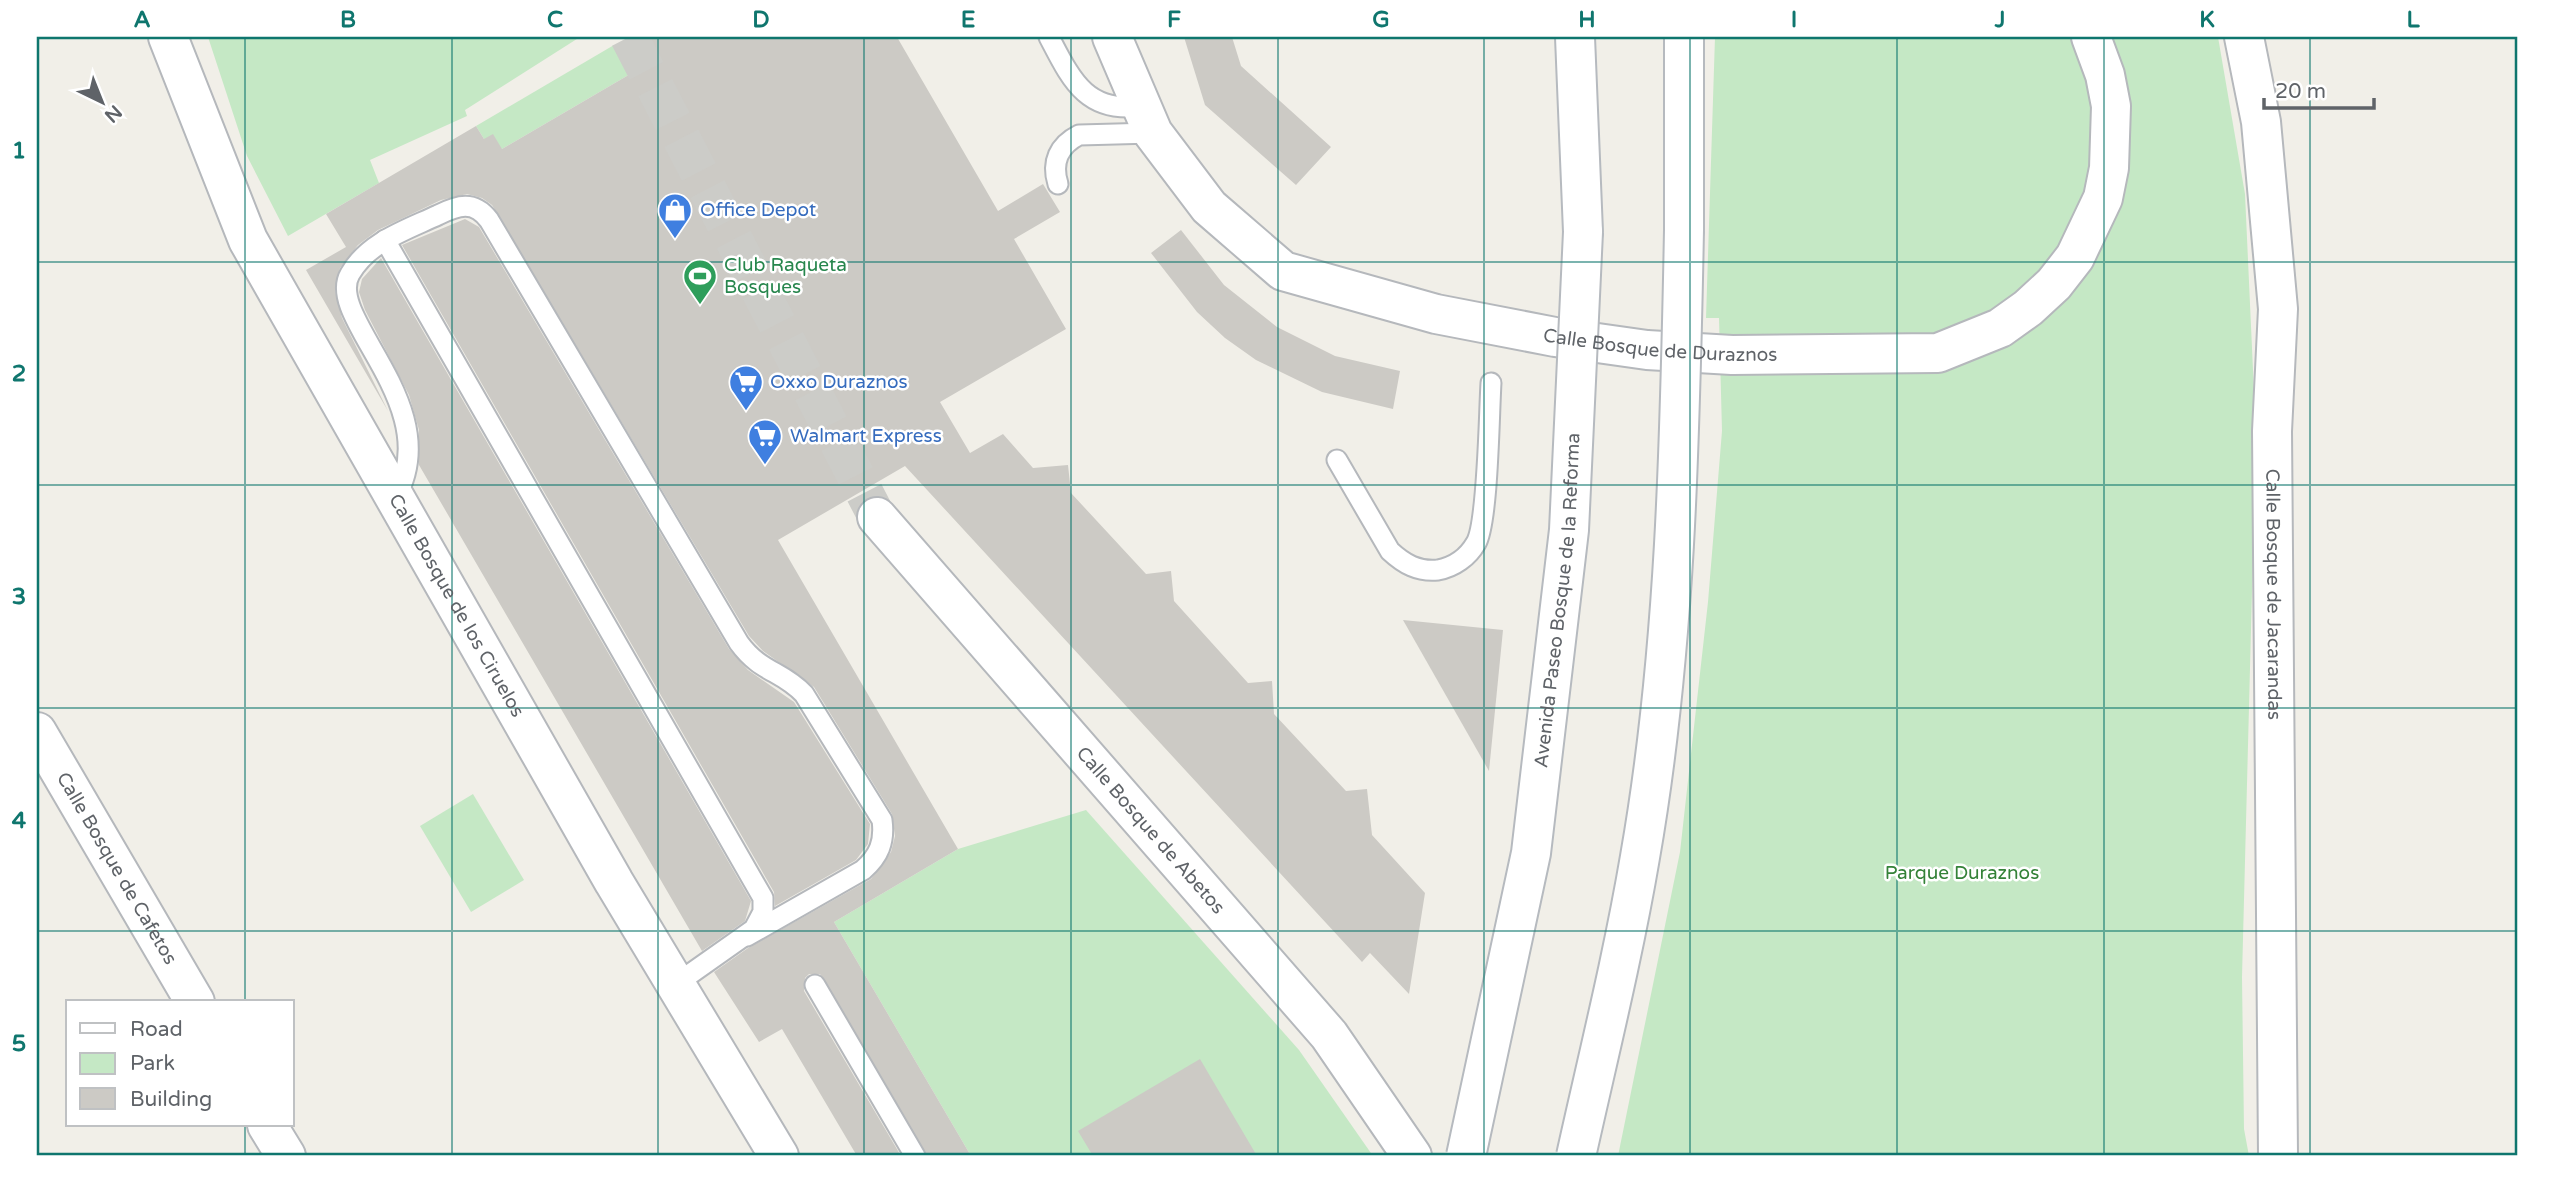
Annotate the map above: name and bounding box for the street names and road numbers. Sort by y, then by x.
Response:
street label: Calle Bosque de Duraznos [1541,324,1778,366]
street label: Avenida Paseo Bosque de la Reforma [1530,432,1585,769]
street label: Calle Bosque de Jacarandas [2261,469,2285,720]
street label: Calle Bosque de los Ciruelos [384,490,529,721]
street label: Calle Bosque de Abetos [1072,742,1229,919]
street label: Calle Bosque de Cafetos [52,768,182,968]

